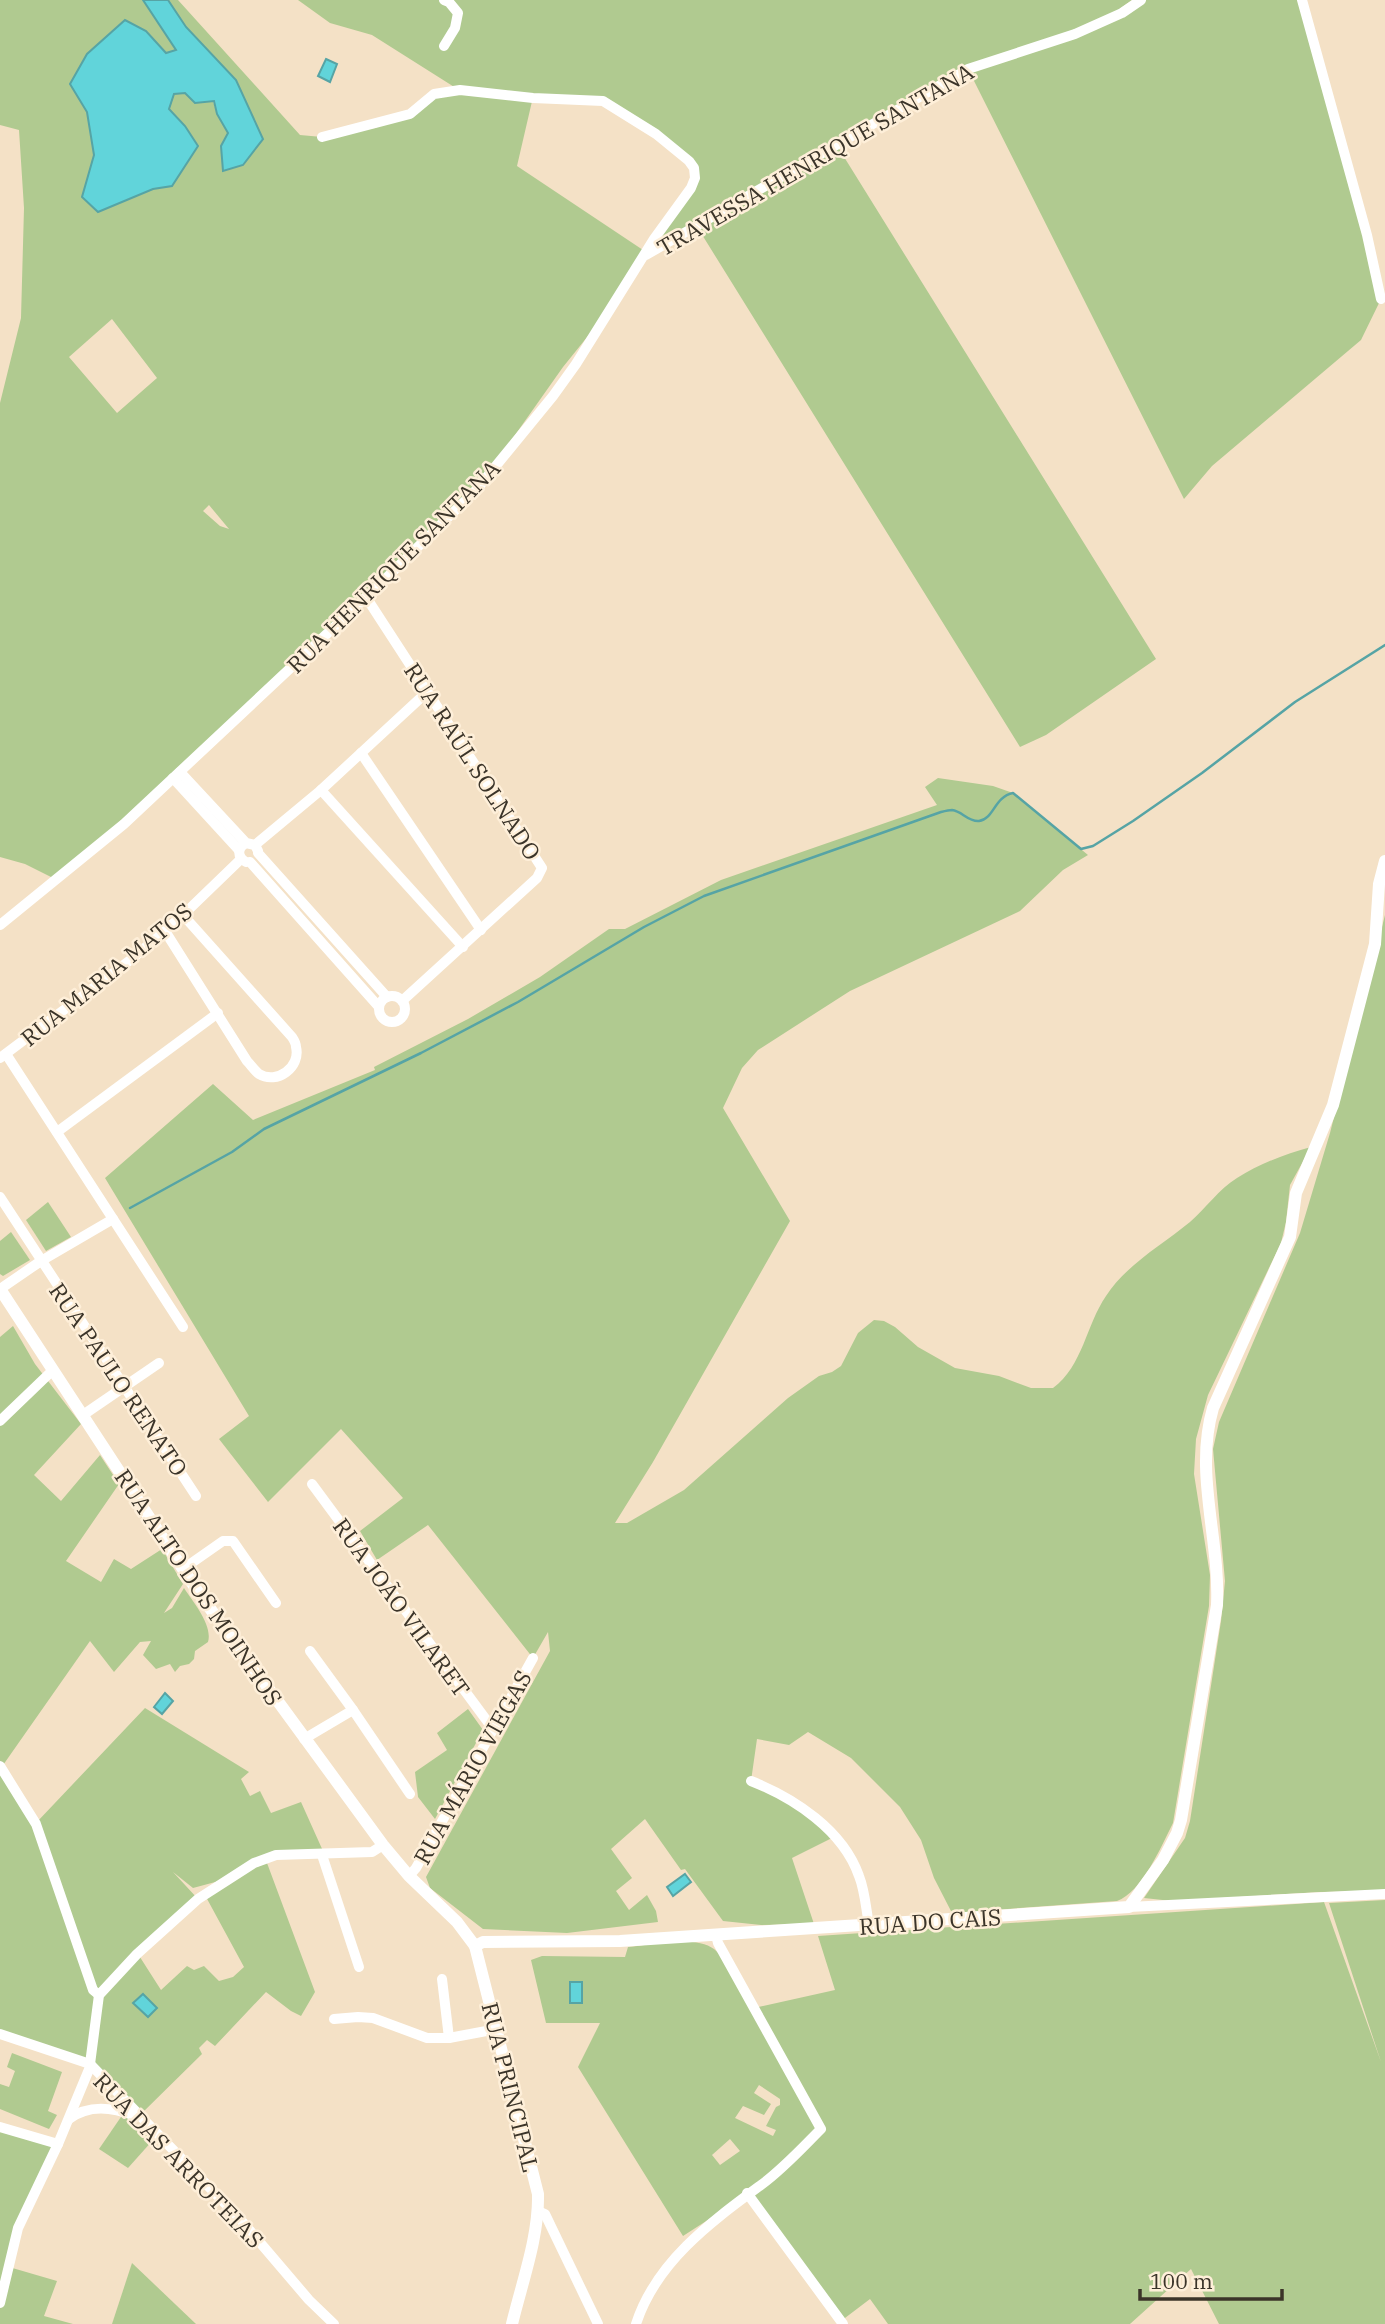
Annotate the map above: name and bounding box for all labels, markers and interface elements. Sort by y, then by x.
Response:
street label: TRAVESSA HENRIQUE SANTANA [651,56,979,262]
street label: RUA HENRIQUE SANTANA [280,453,506,679]
street label: RUA RAÚL SOLNADO [398,657,548,865]
street label: RUA MARIA MATOS [14,896,198,1052]
street label: RUA PAULO RENATO [43,1277,195,1481]
street label: RUA ALTO DOS MOINHOS [108,1463,290,1711]
street label: RUA JOÃO VILARET [327,1512,477,1702]
street label: RUA MÁRIO VIEGAS [406,1665,538,1869]
street label: RUA DO CAIS [858,1901,1002,1941]
street label: RUA PRINCIPAL [475,1999,547,2175]
street label: RUA DAS ARROTEIAS [87,2066,271,2254]
scale bar [1140,2258,1282,2302]
text: 100 m [1150,2267,1213,2295]

